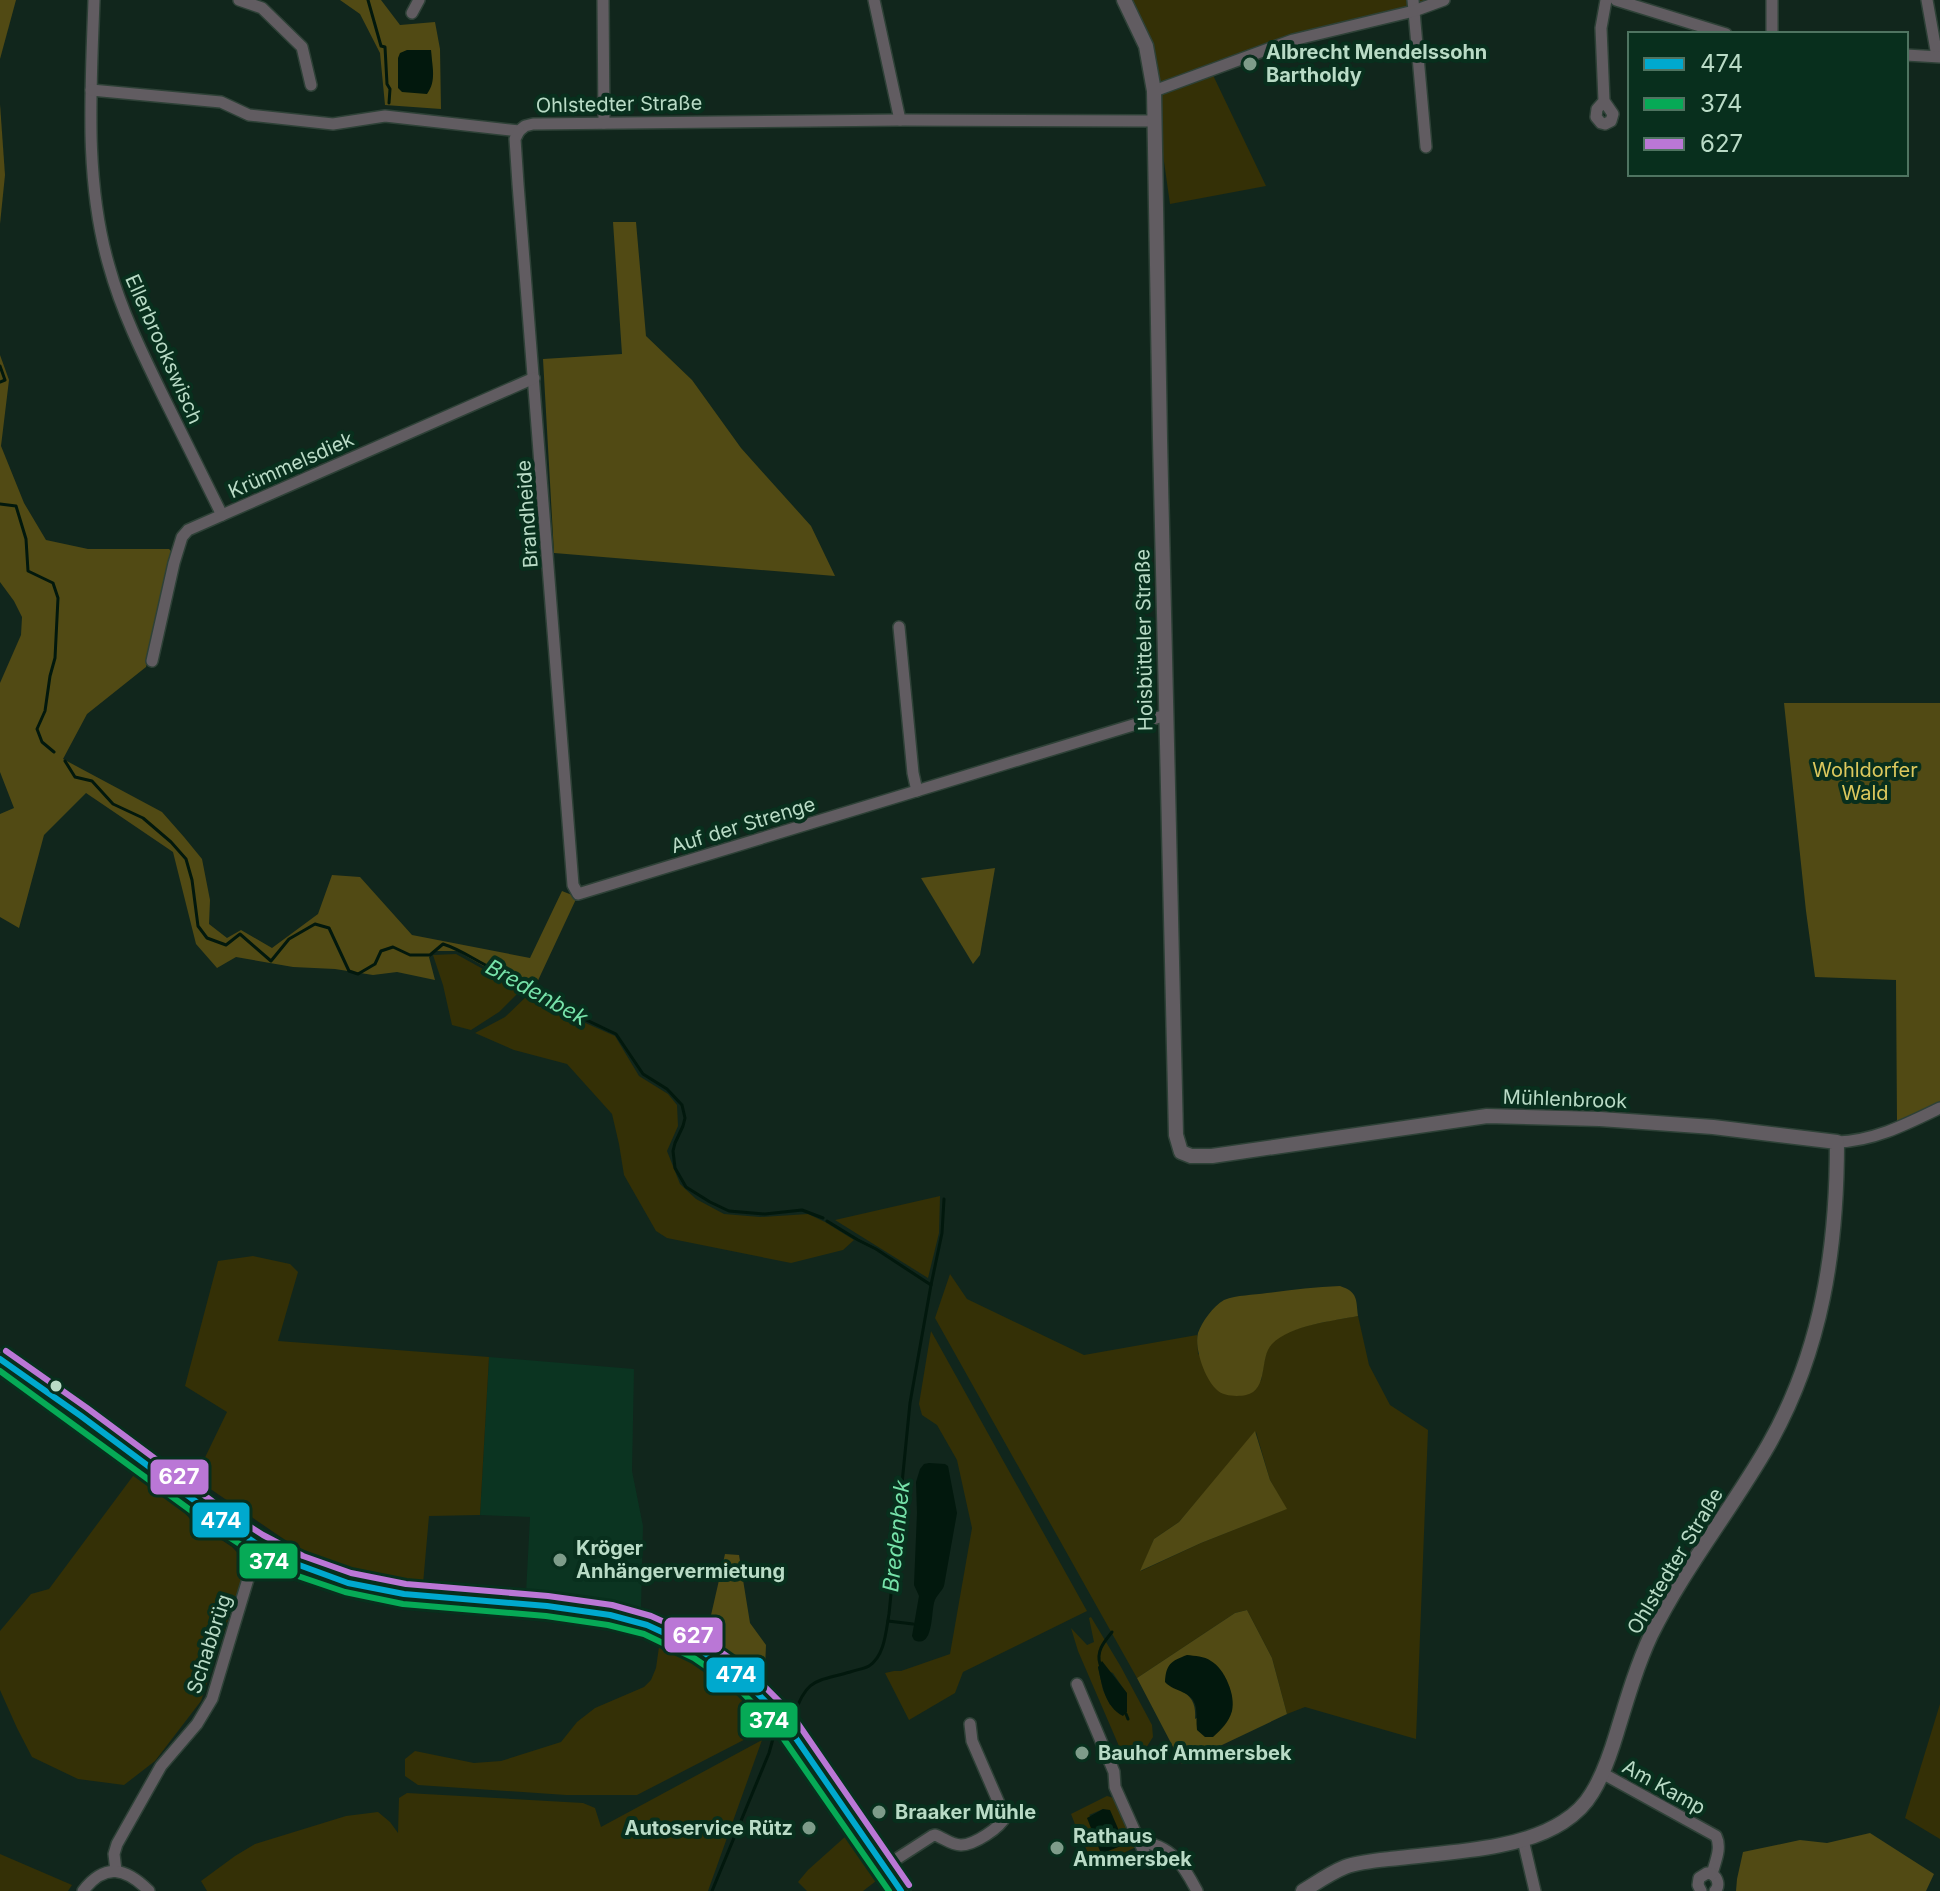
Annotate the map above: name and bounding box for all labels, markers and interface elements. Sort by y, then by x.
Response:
legend [1628,32,1908,176]
place label: Albrecht Mendelssohn Bartholdy [1266,40,1487,87]
text: 474 [1700,49,1743,78]
marker: Albrecht Mendelssohn Bartholdy [1241,55,1259,73]
text: 374 [1700,89,1743,118]
street label: Ohlstedter Straße [536,91,702,117]
text: 627 [1700,129,1743,158]
street label: Ellerbrookswisch [120,270,208,428]
street label: Krümmelsdiek [225,427,357,503]
street label: Brandheide [511,459,543,569]
street label: Hoisbütteler Straße [1130,549,1158,731]
park label: Wohldorfer Wald [1812,758,1918,805]
street label: Auf der Strenge [668,792,818,858]
water label: Bredenbek [482,953,593,1031]
street label: Mühlenbrook [1502,1085,1628,1113]
unlabelled marker [48,1378,64,1394]
line badge: 627 [149,1458,210,1496]
text: 627 [159,1463,199,1489]
water label: Bredenbek [877,1478,915,1593]
street label: Ohlstedter Straße [1622,1484,1728,1638]
line badge: 474 [191,1501,251,1539]
text: 474 [200,1507,242,1533]
place label: Kröger Anhängervermietung [576,1536,785,1583]
line badge: 374 [238,1542,299,1580]
text: 374 [249,1548,289,1574]
marker: Kröger Anhängervermietung [551,1551,569,1569]
street label: Schabbrüg [182,1591,236,1697]
line badge: 627 [663,1616,724,1654]
text: 627 [673,1622,713,1648]
line badge: 474 [705,1656,766,1694]
text: 474 [715,1661,757,1687]
line badge: 374 [739,1701,799,1739]
text: 374 [749,1707,789,1733]
place label: Bauhof Ammersbek [1098,1741,1292,1765]
marker: Bauhof Ammersbek [1073,1744,1091,1762]
street label: Am Kamp [1618,1754,1710,1820]
place label: Braaker Mühle [895,1800,1036,1824]
marker: Braaker Mühle [870,1803,888,1821]
place label: Autoservice Rütz [624,1816,793,1840]
marker: Autoservice Rütz [800,1819,818,1837]
place label: Rathaus Ammersbek [1073,1824,1192,1871]
marker: Rathaus Ammersbek [1048,1839,1066,1857]

